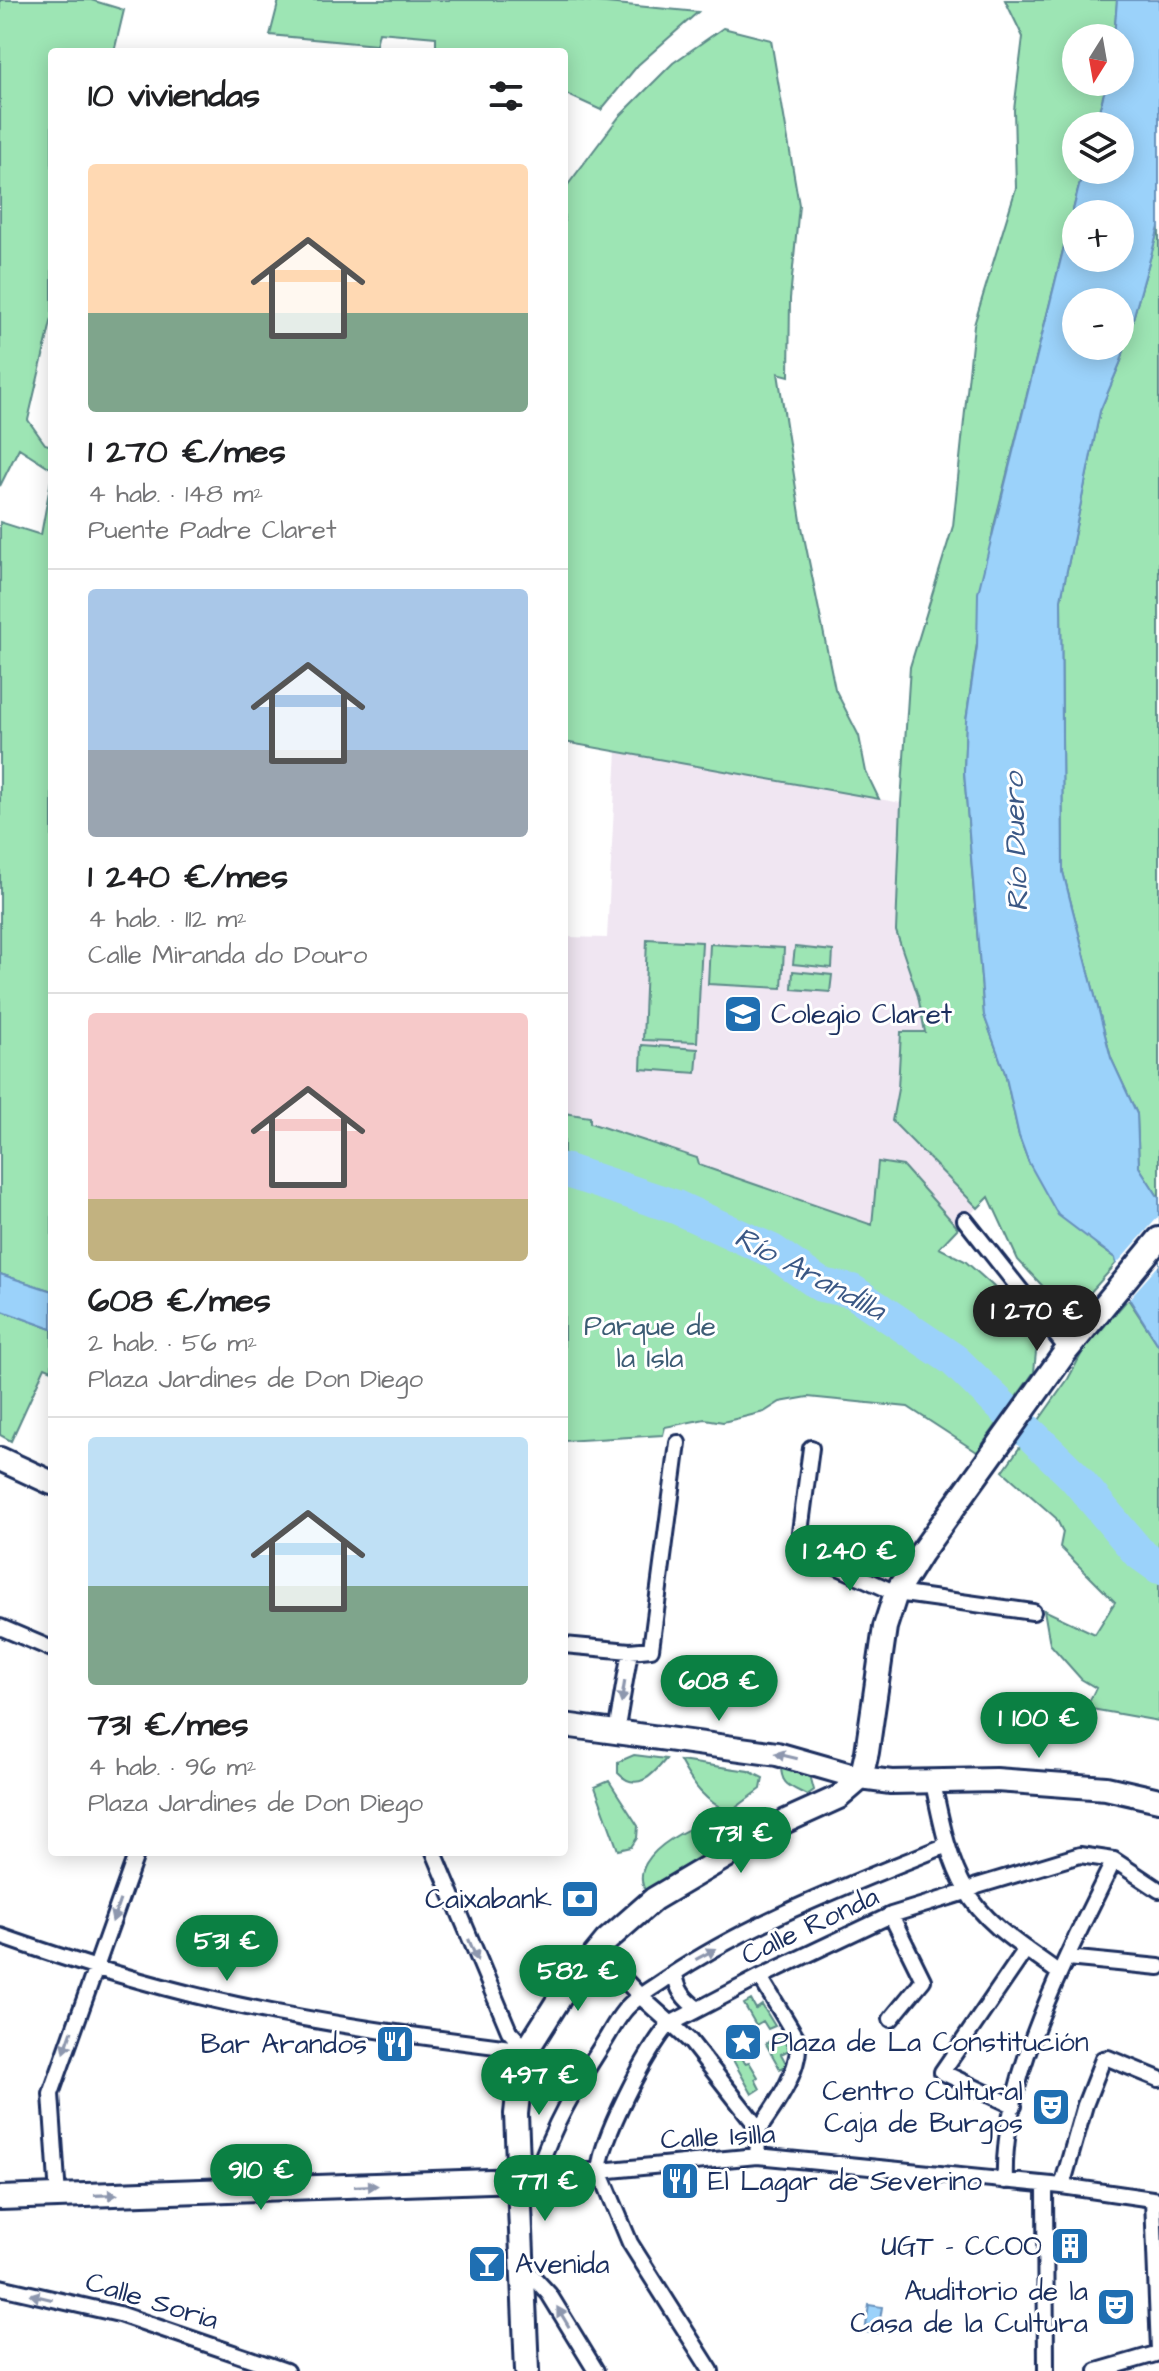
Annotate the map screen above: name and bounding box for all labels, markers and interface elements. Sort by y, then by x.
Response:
north arrow [1062,24,1134,96]
map controls [1062,24,1134,360]
text: 10 viviendas [88,72,260,120]
icon: filters [484,74,528,118]
button: layers [1062,112,1134,184]
button: + [1062,200,1134,272]
icon: home [236,216,380,360]
button: − [1062,288,1134,360]
text: 1 270 €/mes [88,428,286,476]
text: 4 hab. · 148 m² [88,476,263,512]
text: Puente Padre Claret [88,512,336,548]
icon: home [236,641,380,785]
water label: Río Duero [993,770,1039,912]
text: 1 240 €/mes [88,853,288,901]
text: 4 hab. · 112 m² [88,901,247,937]
text: Calle Miranda do Douro [88,937,367,973]
school or university icon: Colegio Claret [722,993,764,1035]
place label: Colegio Claret [771,995,953,1035]
icon: home [236,1065,380,1209]
water label: Río Arandilla [727,1217,894,1332]
text: 608 €/mes [88,1277,271,1325]
pin: 1 270 € [963,1285,1111,1353]
text: 1 270 € [991,1293,1083,1329]
park label: Parque de la Isla [584,1307,716,1378]
text: 2 hab. · 56 m² [88,1325,257,1361]
text: Plaza Jardines de Don Diego [88,1361,423,1397]
icon: home [236,1489,380,1633]
pin: 1 240 € [776,1525,924,1593]
text: 1 240 € [803,1533,897,1569]
pin: 608 € [663,1655,775,1723]
text: 608 € [679,1663,759,1699]
one-way arrow [616,1680,629,1705]
pin: 1 100 € [965,1692,1113,1760]
text: 1 100 € [999,1700,1079,1736]
text: 731 €/mes [88,1701,249,1749]
text: 4 hab. · 96 m² [88,1749,256,1785]
one-way arrow [773,1749,798,1762]
text: Plaza Jardines de Don Diego [88,1785,423,1821]
pin: 731 € [685,1807,797,1875]
text: 731 € [709,1815,773,1851]
street label: Calle Ronda [735,1877,885,1975]
bank icon: Caixabank [559,1878,601,1920]
place label: Caixabank [425,1880,552,1919]
one-way arrow [110,1899,122,1923]
pin: 531 € [171,1915,283,1983]
text: 531 € [194,1923,260,1959]
one-way arrow [467,1939,480,1962]
pin: 582 € [522,1945,634,2013]
one-way arrow [694,1947,717,1961]
text: 582 € [537,1953,619,1989]
place icon: Plaza de La Constitución [722,2021,764,2063]
restaurant icon: Bar Arandos [374,2023,416,2065]
place label: Plaza de La Constitución [771,2023,1089,2062]
place label: Bar Arandos [200,2025,367,2064]
one-way arrow [62,2030,74,2054]
pin: 497 € [483,2049,595,2117]
text: 497 € [499,2057,579,2093]
place label: Centro Cultural Caja de Burgos [822,2072,1023,2144]
theatre icon: Centro Cultural Caja de Burgos [1030,2086,1072,2128]
street label: Calle Isilla [660,2115,776,2159]
pin: 910 € [205,2144,317,2212]
text: 910 € [228,2152,294,2188]
pin: 771 € [489,2155,601,2223]
restaurant icon: El Lagar de Severino [659,2160,701,2202]
place label: El Lagar de Severino [708,2162,982,2202]
text: 771 € [512,2163,578,2199]
one-way arrow [354,2179,379,2192]
one-way arrow [94,2188,119,2201]
building icon: UGT - CCOO [1049,2225,1091,2267]
place label: UGT - CCOO [881,2227,1042,2266]
bar icon: Avenida [466,2243,508,2285]
place label: Avenida [515,2245,609,2284]
street label: Calle Soria [81,2262,223,2340]
place label: Auditorio de la Casa de la Cultura [850,2272,1088,2343]
theatre icon: Auditorio de la Casa de la Cultura [1095,2286,1137,2328]
one-way arrow [29,2290,54,2303]
one-way arrow [556,2306,570,2328]

